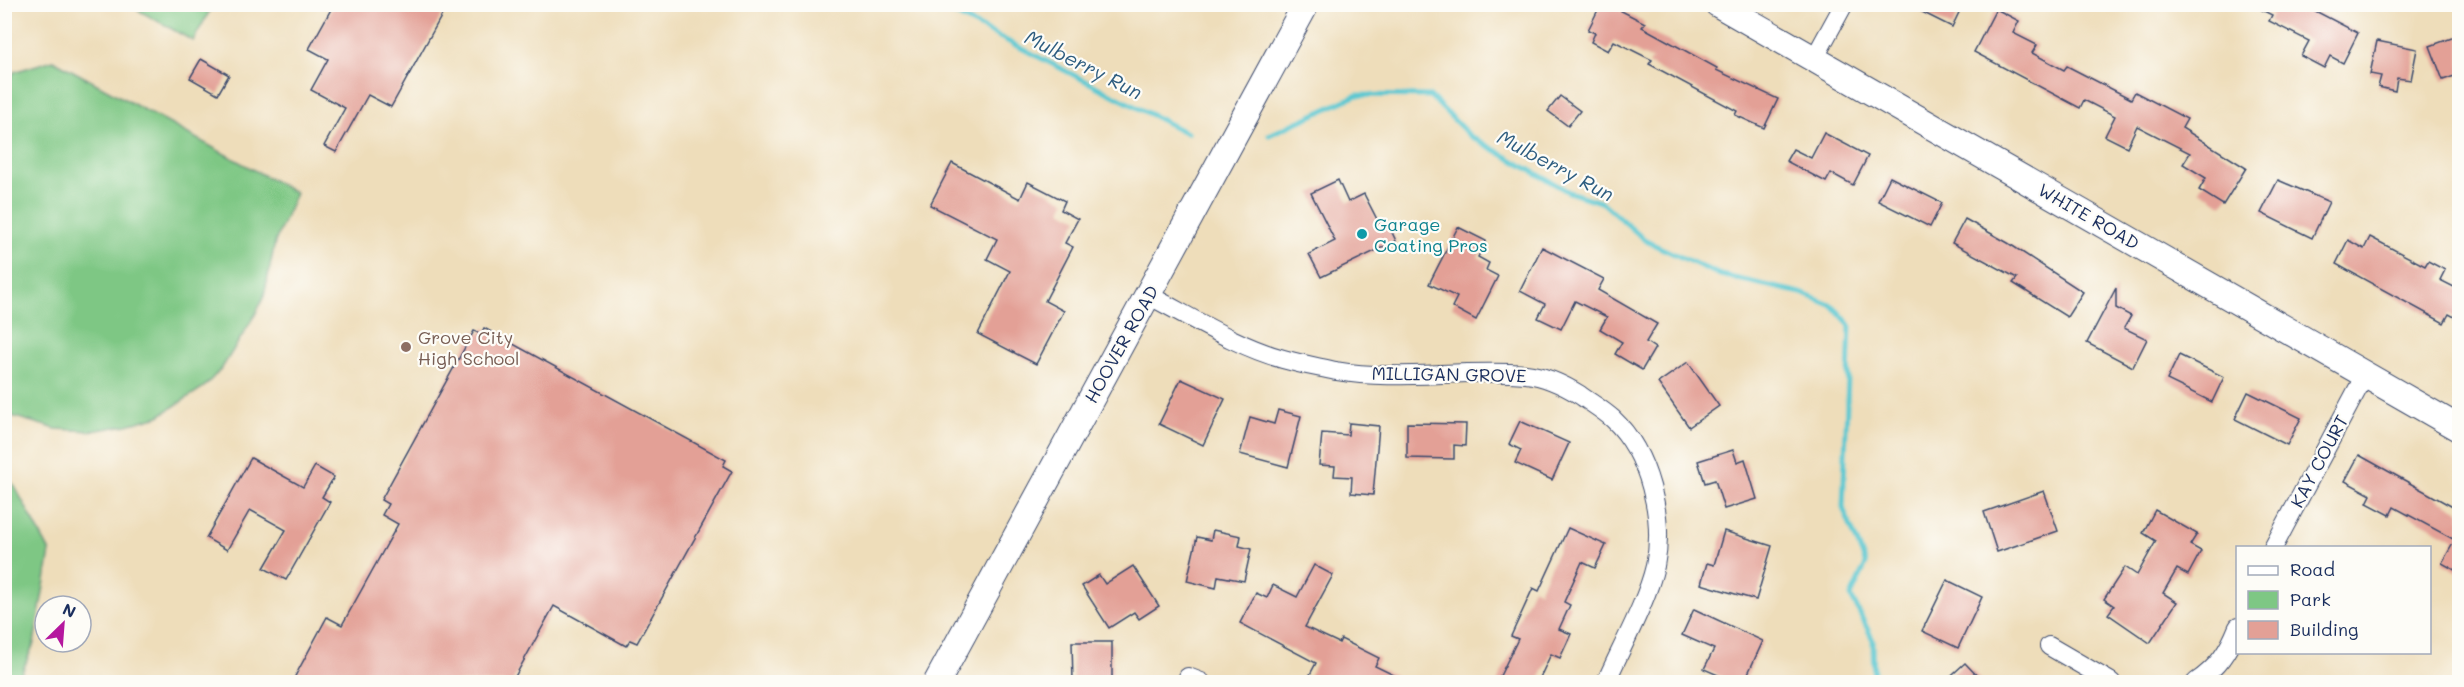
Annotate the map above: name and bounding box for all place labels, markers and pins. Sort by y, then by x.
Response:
place label: Garage Coating Pros [1374,212,1488,257]
marker: Garage Coating Pros [1355,227,1369,241]
place label: Grove City High School [418,325,519,370]
marker: Grove City High School [399,340,413,354]

